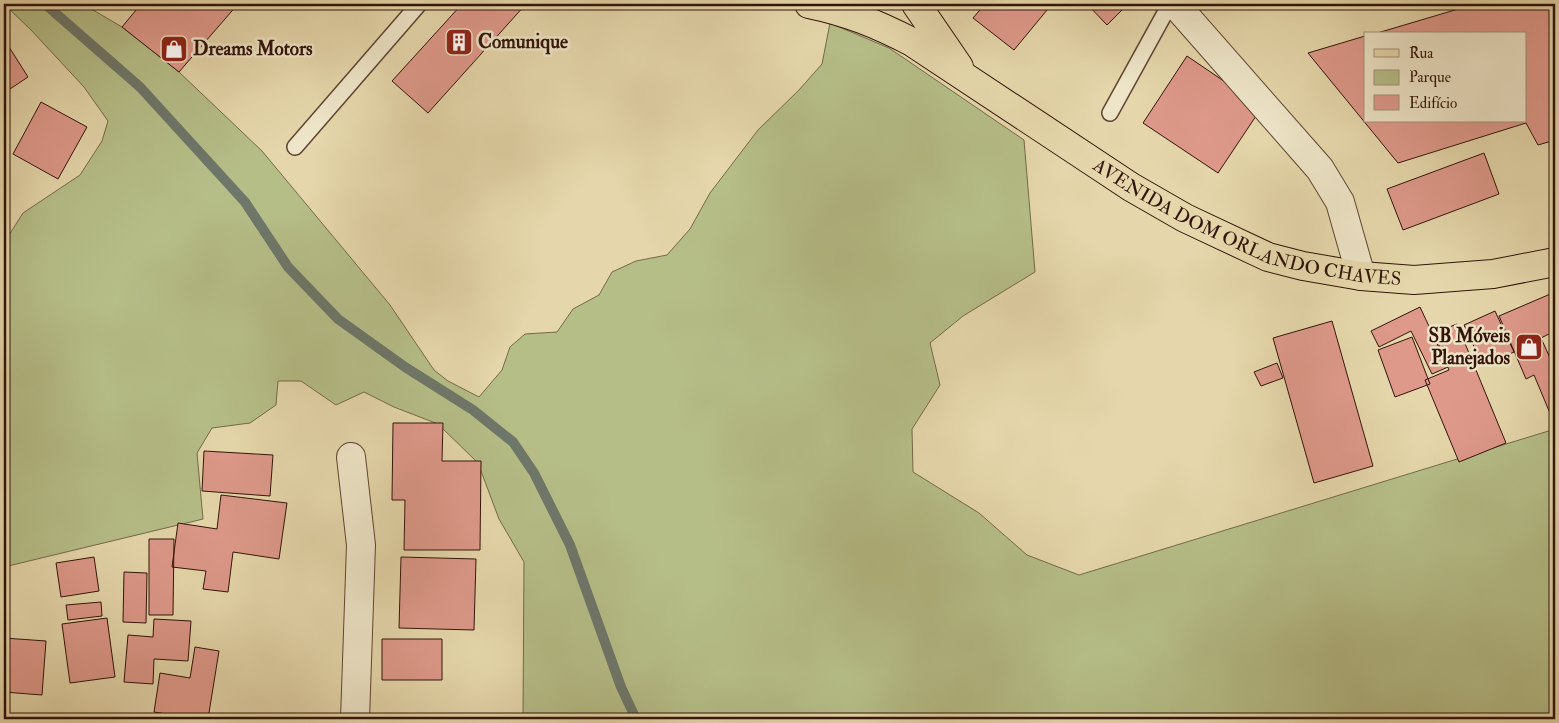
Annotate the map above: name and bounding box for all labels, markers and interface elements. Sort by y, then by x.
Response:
building icon: Comunique [444,27,474,57]
place label: Comunique [478,30,568,55]
legend [1364,32,1526,122]
shop icon: Dreams Motors [159,34,189,64]
place label: Dreams Motors [193,37,313,61]
text: Rua [1409,44,1434,63]
text: Parque [1409,68,1451,87]
text: Edifício [1409,94,1457,113]
street label: AVENIDA DOM ORLANDO CHAVES [1088,153,1402,291]
place label: SB Móveis Planejados [1428,324,1510,370]
shop icon: SB Móveis Planejados [1514,332,1544,362]

